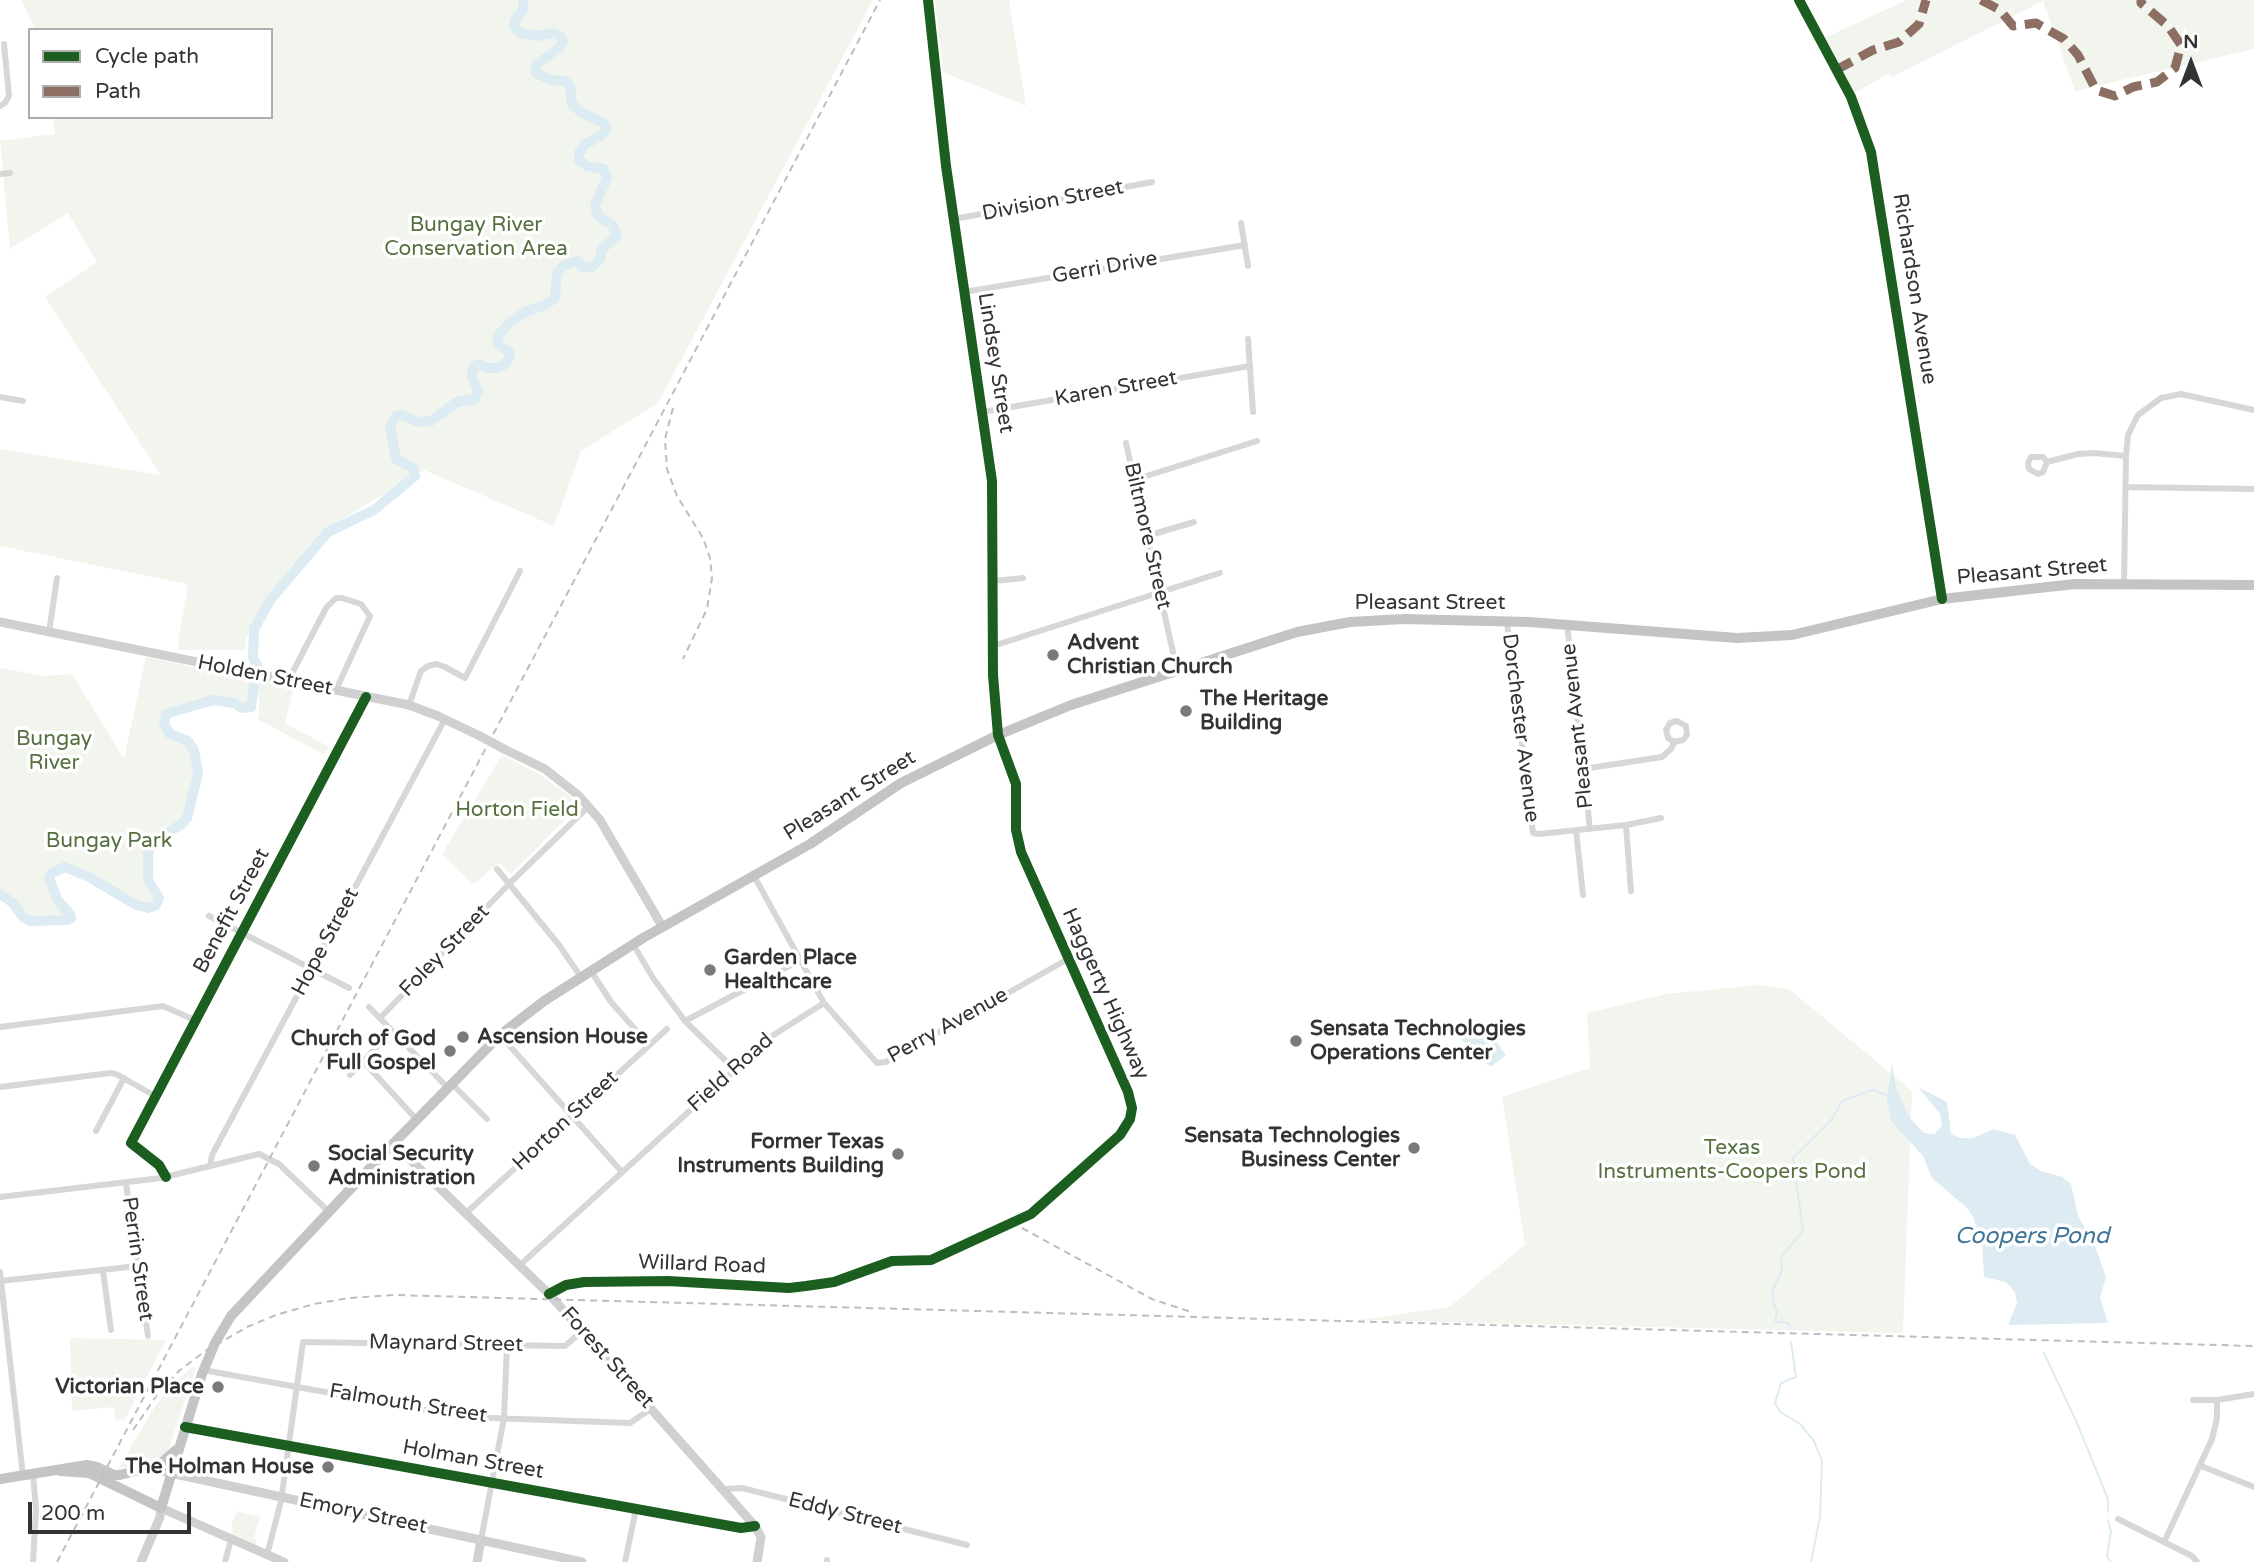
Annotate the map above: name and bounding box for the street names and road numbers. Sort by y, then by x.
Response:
street label: Division Street [980,175,1126,227]
street label: Richardson Avenue [1886,192,1942,386]
street label: Gerri Drive [1050,246,1160,290]
street label: Lindsey Street [971,291,1019,435]
street label: Karen Street [1053,366,1179,412]
street label: Biltmore Street [1118,460,1176,612]
street label: Pleasant Street [1956,553,2108,591]
street label: Pleasant Street [1355,590,1505,616]
street label: Dorchester Avenue [1496,632,1544,824]
street label: Pleasant Avenue [1557,642,1599,810]
street label: Holden Street [195,651,335,701]
street label: Pleasant Street [779,745,921,847]
street label: Benefit Street [189,844,275,978]
street label: Hope Street [287,884,365,1000]
street label: Foley Street [395,900,495,1002]
street label: Haggerty Highway [1056,904,1154,1084]
street label: Perry Avenue [883,983,1013,1069]
street label: Field Road [683,1028,779,1118]
street label: Horton Street [508,1066,624,1176]
street label: Perrin Street [116,1195,158,1323]
street label: Willard Road [638,1250,766,1280]
street label: Forest Street [555,1302,659,1414]
street label: Maynard Street [369,1330,523,1358]
street label: Falmouth Street [327,1379,489,1429]
street label: Holman Street [400,1435,546,1485]
street label: Emory Street [297,1488,429,1540]
street label: Eddy Street [785,1488,905,1540]

